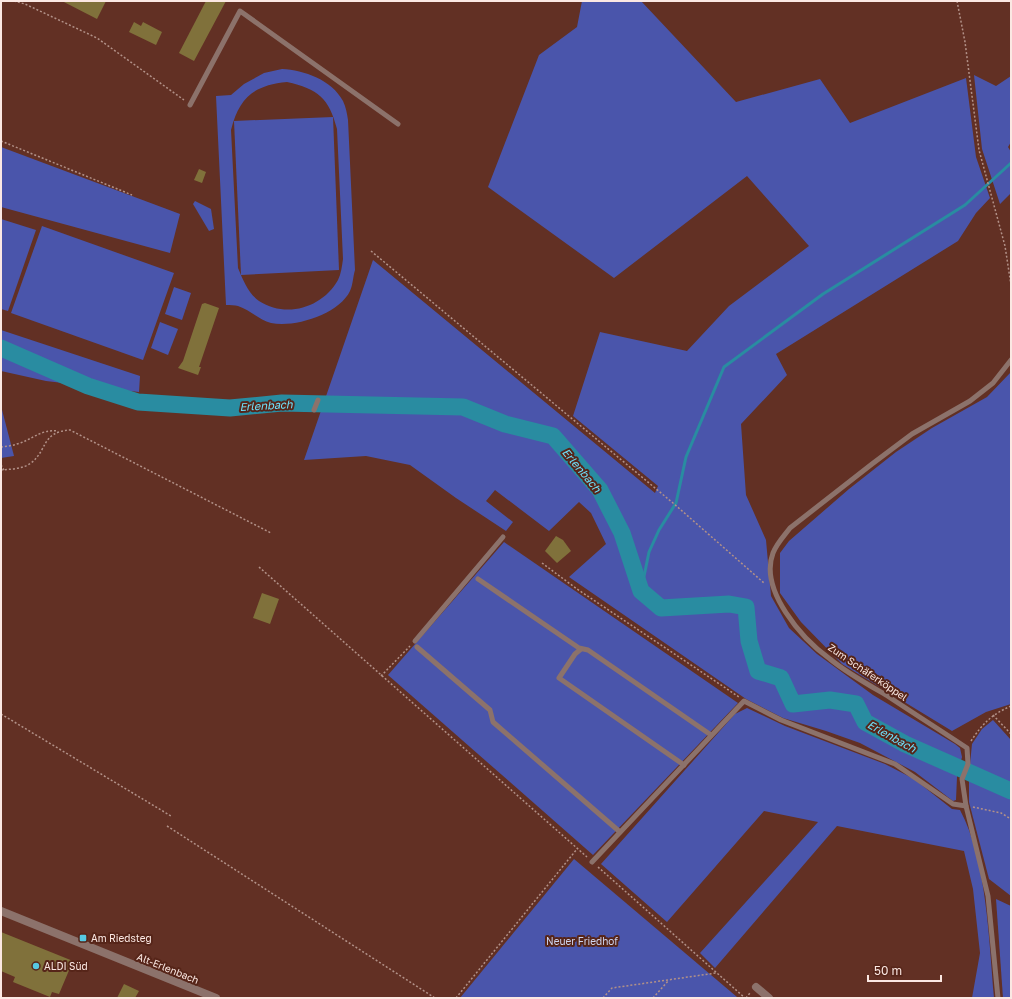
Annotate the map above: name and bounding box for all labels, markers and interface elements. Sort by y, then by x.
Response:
water label: Erlenbach [239,397,294,413]
water label: Erlenbach [560,445,605,496]
street label: Zum Schäferköppel [826,641,910,703]
water label: Erlenbach [866,717,920,755]
place label: Am Riedsteg [91,932,152,944]
marker: Am Riedsteg [78,933,88,943]
park label: Neuer Friedhof [546,935,618,947]
street label: Alt-Erlenbach [135,950,201,986]
scale bar [868,957,941,983]
place label: ALDI Süd [44,960,88,972]
marker: ALDI Süd [31,961,41,971]
text: 50 m [874,963,902,978]

